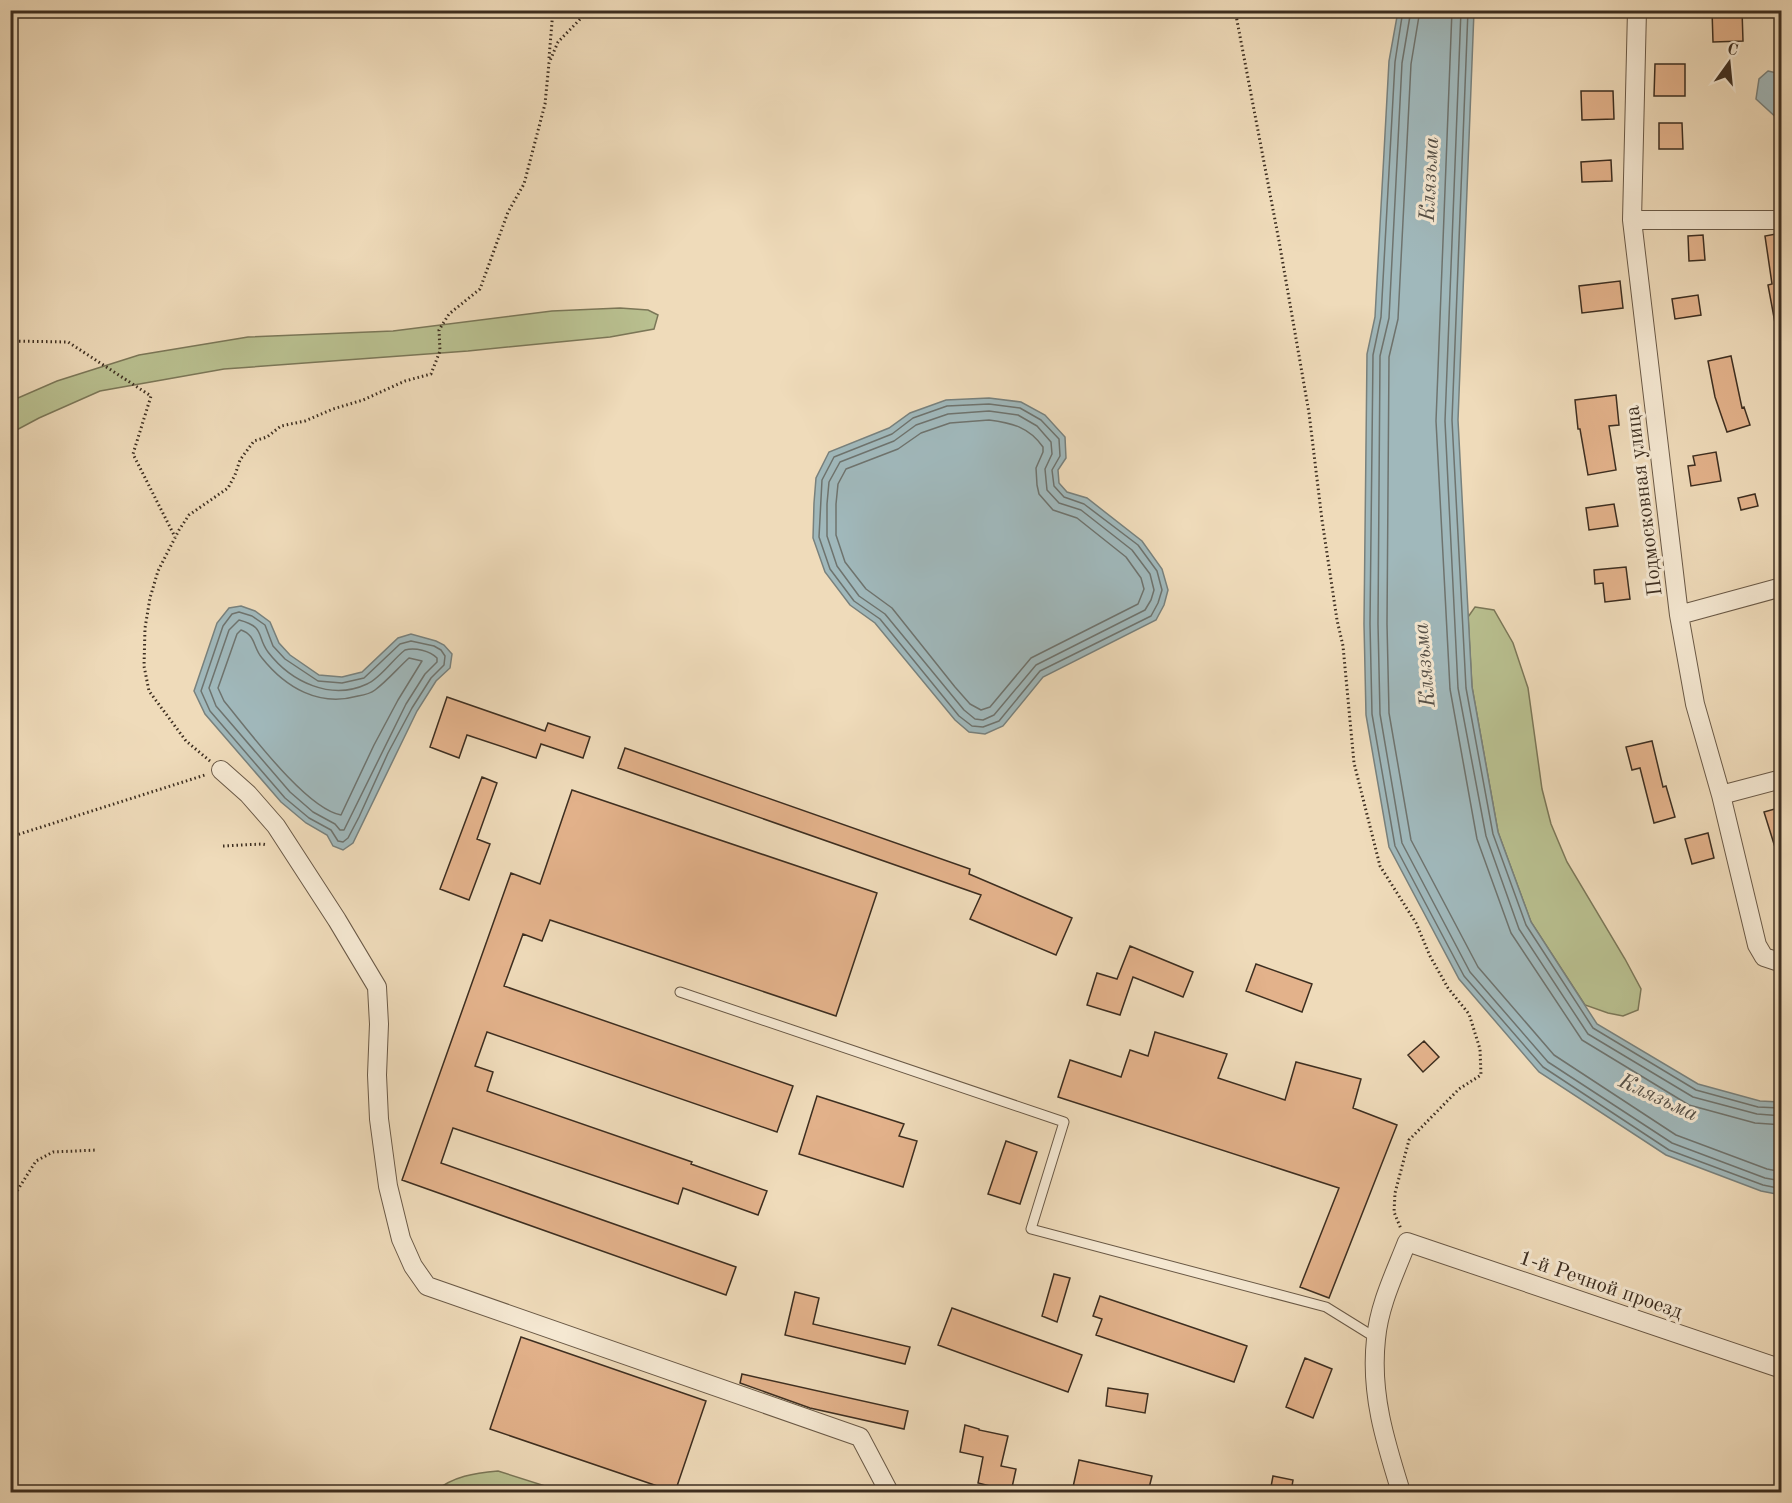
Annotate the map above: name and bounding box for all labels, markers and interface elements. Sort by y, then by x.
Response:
north arrow [1699,33,1759,93]
text: С [1725,41,1740,60]
water label: Клязьма [1417,136,1443,223]
street label: Подмосковная улица [1622,404,1667,597]
water label: Клязьма [1410,622,1440,709]
water label: Клязьма [1614,1070,1701,1126]
street label: 1-й Речной проезд [1516,1248,1686,1323]

